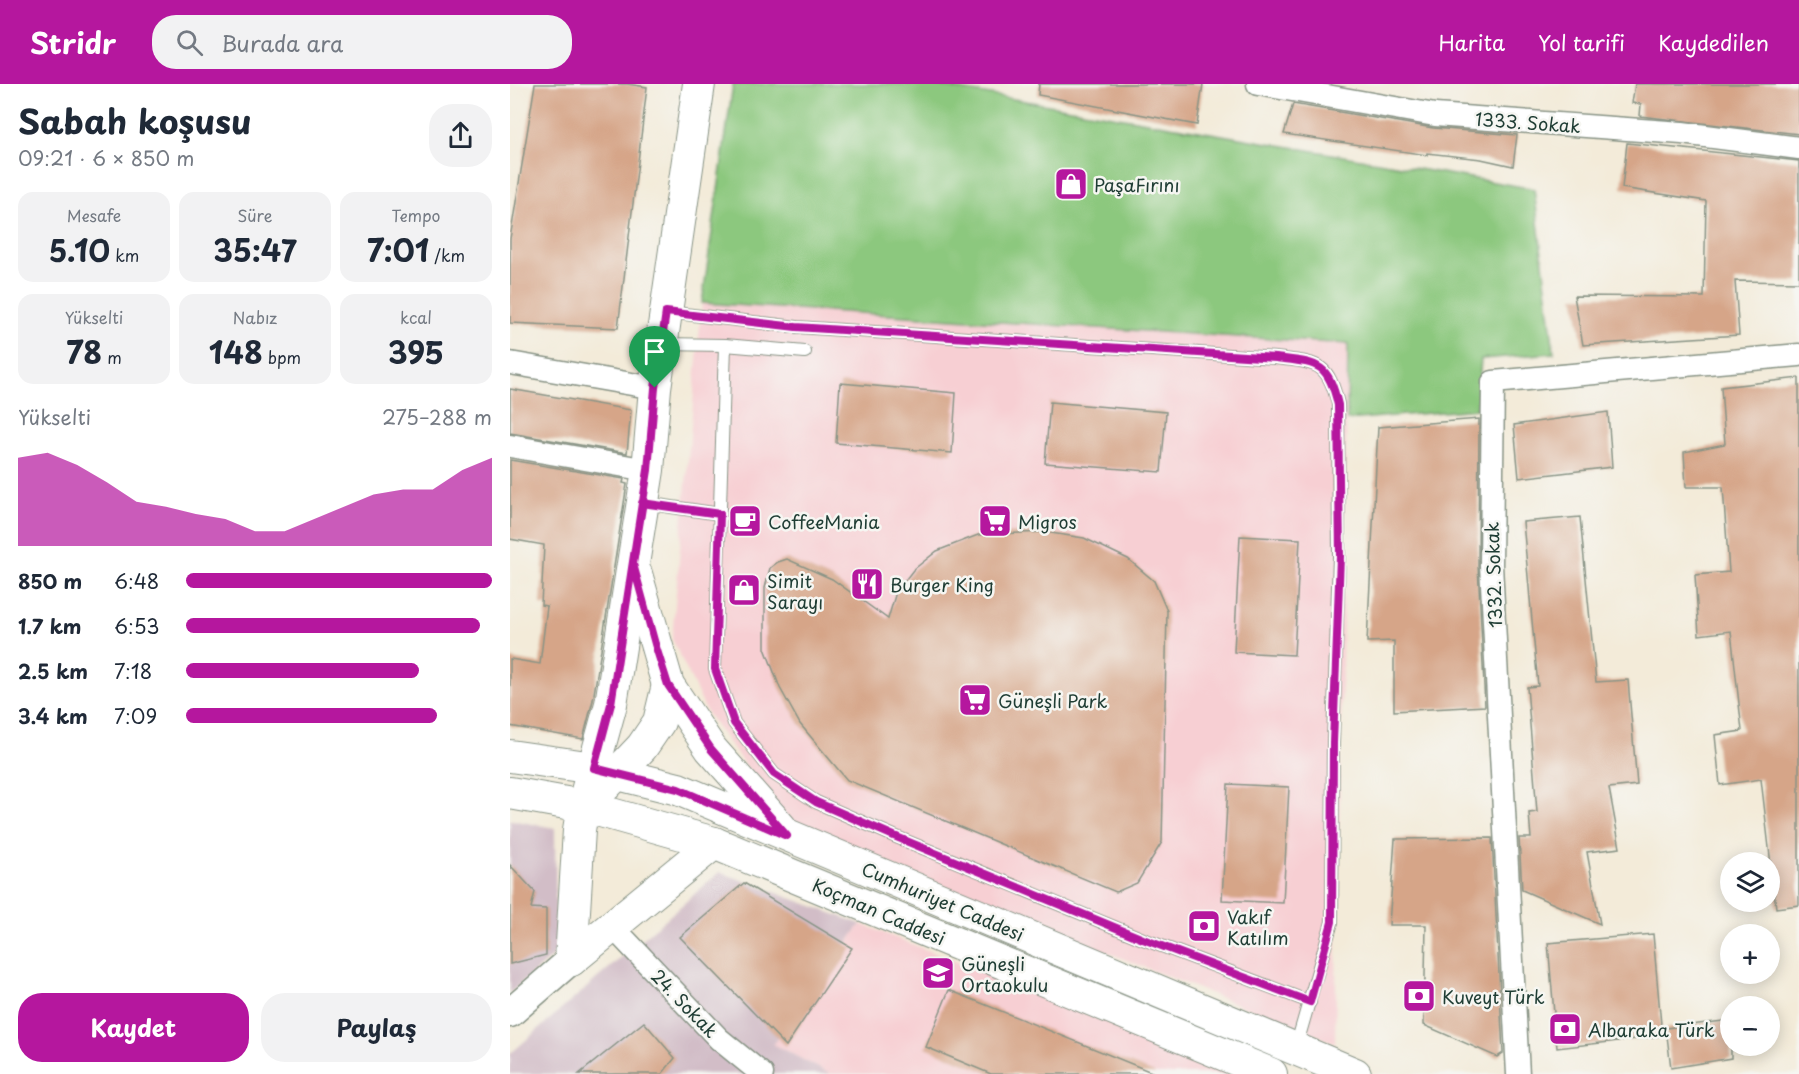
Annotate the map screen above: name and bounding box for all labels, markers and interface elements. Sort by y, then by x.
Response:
search box [152,15,572,69]
text: Stridr [30,21,116,64]
icon: search [173,26,206,59]
text: Burada ara [221,26,343,59]
text: Harita [1438,26,1505,58]
text: Yol tarifi [1538,26,1625,58]
text: Kaydedilen [1658,26,1769,58]
text: Sabah koşusu [18,95,252,145]
button: share [429,104,492,167]
street label: 1333. Sokak [1474,105,1582,139]
text: 09:21 · 6 × 850 m [18,143,194,173]
shop icon: PaşaFırını [1053,166,1089,202]
place label: PaşaFırını [1094,171,1180,198]
text: Mesafe [67,203,121,227]
text: Süre [237,203,273,227]
text: Tempo [392,203,440,227]
text: 5.10 [49,227,110,272]
text: 35:47 [213,227,297,272]
text: 7:01 [367,227,429,272]
text: km [110,243,139,267]
text: /km [429,243,465,267]
text: Yükselti [65,305,123,329]
text: Nabız [233,305,277,329]
text: kcal [400,305,432,329]
pin [629,326,680,388]
text: 78 [66,329,102,374]
text: 148 [209,329,263,374]
text: 395 [388,329,444,374]
icon: arrive [638,335,671,368]
text: m [102,345,122,369]
text: bpm [263,345,301,369]
text: Yükselti [18,402,91,432]
text: 275–288 m [382,402,492,432]
cafe icon: CoffeeMania [727,503,763,539]
supermarket icon: Migros [977,503,1013,539]
place label: CoffeeMania [768,508,880,535]
place label: Migros [1018,508,1077,535]
street label: 1332. Sokak [1478,521,1508,629]
text: 850 m [18,566,82,596]
text: 6:48 [114,566,159,596]
restaurant icon: Burger King [849,566,885,602]
place label: Simit Sarayı [767,567,823,615]
place label: Burger King [890,571,994,598]
shop icon: Simit Sarayı [726,572,762,608]
text: 1.7 km [18,611,81,641]
text: 6:53 [114,611,159,641]
text: 2.5 km [18,656,88,686]
text: 7:18 [114,656,152,686]
supermarket icon: Güneşli Park [957,682,993,718]
place label: Güneşli Park [998,687,1107,714]
text: 3.4 km [18,701,88,731]
text: 7:09 [114,701,157,731]
map controls [1720,852,1780,1056]
button: layers [1720,852,1780,912]
street label: Cumhuriyet Caddesi [858,855,1028,947]
street label: Koçman Caddesi [808,871,950,951]
place label: Vakıf Katılım [1227,903,1289,951]
bank icon: Vakıf Katılım [1186,908,1222,944]
button: + [1720,924,1780,984]
place label: Güneşli Ortaokulu [961,950,1048,998]
school or university icon: Güneşli Ortaokulu [920,955,956,991]
street label: 24. Sokak [645,963,725,1043]
bank icon: Kuveyt Türk [1401,978,1437,1014]
place label: Kuveyt Türk [1442,983,1545,1010]
button: Kaydet [18,993,249,1062]
button: Paylaş [261,993,492,1062]
button: − [1720,996,1780,1056]
bank icon: Albaraka Türk [1547,1011,1583,1047]
place label: Albaraka Türk [1588,1016,1715,1043]

